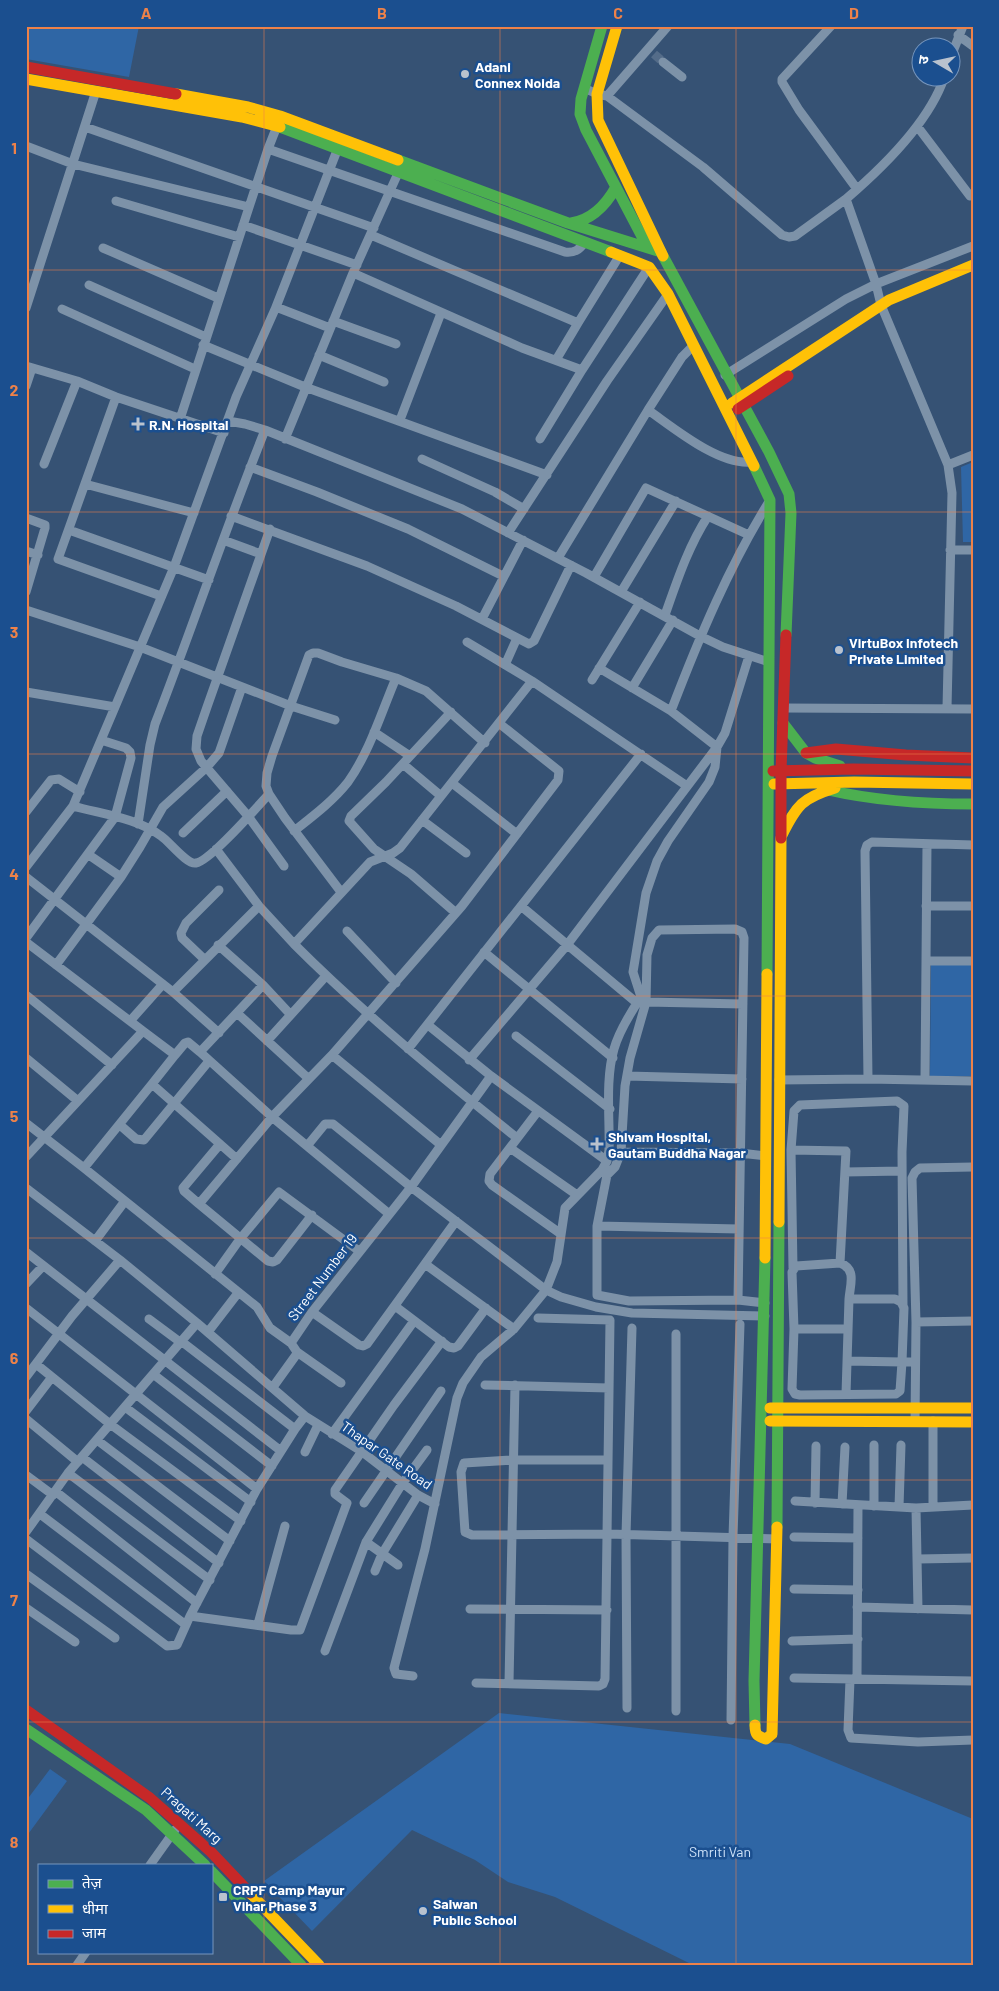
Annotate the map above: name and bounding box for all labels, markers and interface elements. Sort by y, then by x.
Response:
text: A [141,3,152,22]
text: B [377,3,387,22]
text: C [613,3,623,22]
text: D [849,3,859,22]
north arrow [912,38,962,88]
text: उ [914,54,932,65]
place label: Adani Connex Noida [475,58,560,91]
marker: Adani Connex Noida [459,68,471,80]
text: 1 [11,138,17,157]
text: 2 [10,380,19,399]
place label: R.N. Hospital [149,416,229,433]
marker: R.N. Hospital [131,417,145,431]
text: 3 [10,622,18,641]
place label: VirtuBox Infotech Private Limited [849,634,958,667]
marker: VirtuBox Infotech Private Limited [833,644,845,656]
text: 4 [9,864,19,883]
text: 5 [10,1106,19,1125]
place label: Shivam Hospital, Gautam Buddha Nagar [608,1128,747,1161]
marker: Shivam Hospital, Gautam Buddha Nagar [590,1137,604,1151]
street label: Street Number 19 [284,1230,360,1324]
text: 6 [10,1348,19,1367]
street label: Thapar Gate Road [338,1417,436,1493]
text: 7 [10,1590,18,1609]
street label: Pragati Marg [158,1783,226,1847]
text: 8 [10,1832,19,1851]
park label: Smriti Van [689,1843,751,1860]
legend [38,1864,212,1954]
text: तेज़ [82,1873,103,1891]
place label: CRPF Camp Mayur Vihar Phase 3 [233,1881,345,1914]
marker: CRPF Camp Mayur Vihar Phase 3 [217,1891,229,1903]
place label: Salwan Public School [433,1895,517,1928]
text: धीमा [82,1899,109,1917]
marker: Salwan Public School [417,1905,429,1917]
text: जाम [82,1923,107,1941]

